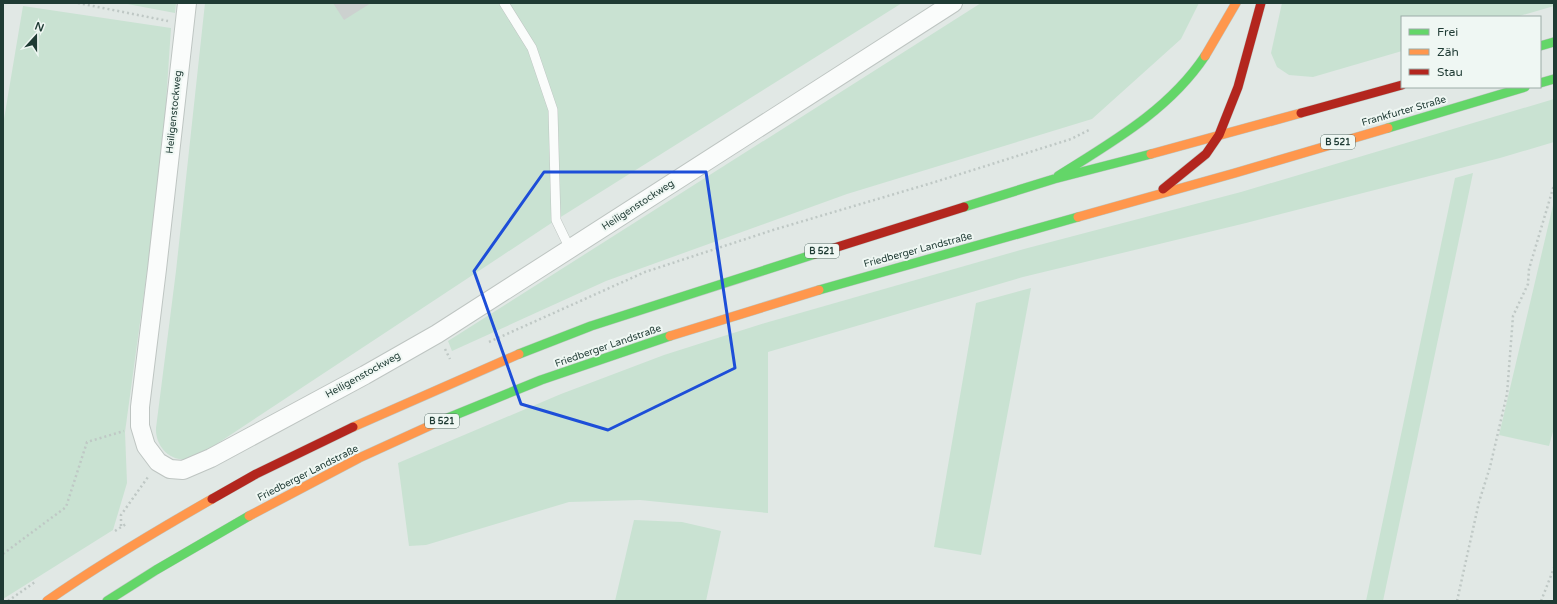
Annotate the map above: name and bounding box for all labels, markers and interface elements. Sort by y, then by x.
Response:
north arrow [16,16,56,56]
legend [1401,16,1541,88]
text: N [33,19,46,35]
text: Frei [1437,25,1458,39]
text: Zäh [1437,45,1459,59]
text: Stau [1437,65,1463,79]
street label: Heiligenstockweg [164,70,184,154]
street label: Frankfurter Straße [1360,93,1448,129]
road number: B 521 [1321,135,1355,149]
street label: Heiligenstockweg [600,177,676,233]
street label: Friedberger Landstraße [862,230,974,270]
road number: B 521 [805,244,839,258]
street label: Friedberger Landstraße [553,322,663,370]
street label: Heiligenstockweg [323,349,403,401]
road number: B 521 [425,414,459,428]
street label: Friedberger Landstraße [256,442,361,504]

